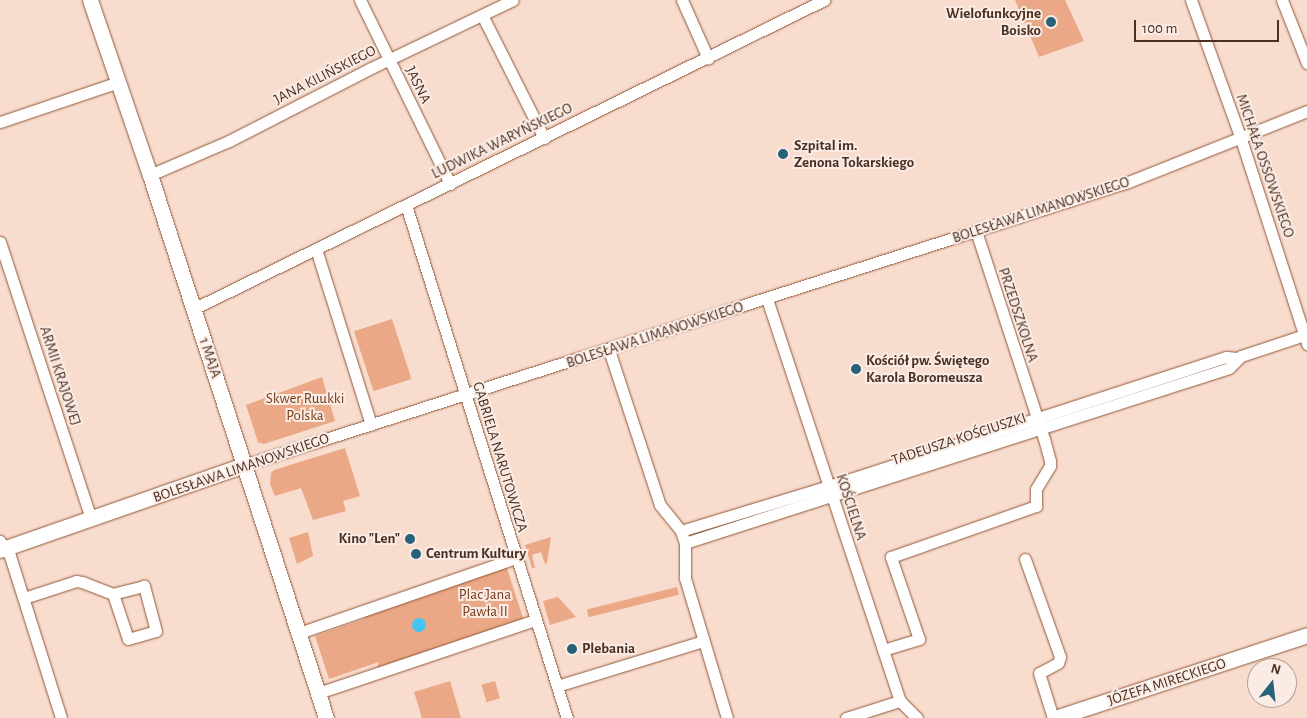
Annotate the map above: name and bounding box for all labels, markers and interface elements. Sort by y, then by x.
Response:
place label: Wielofunkcyjne Boisko [946,4,1041,39]
scale bar [1137,10,1282,42]
marker: Wielofunkcyjne Boisko [1045,16,1057,28]
text: 100 m [1142,21,1177,36]
street label: JANA KILIŃSKIEGO [271,41,379,109]
street label: JASNA [401,63,435,107]
street label: MICHAŁA OSSOWSKIEGO [1232,92,1298,240]
street label: LUDWIKA WARYŃSKIEGO [429,99,575,183]
place label: Szpital im. Zenona Tokarskiego [794,136,914,171]
marker: Szpital im. Zenona Tokarskiego [776,147,790,161]
street label: BOLESŁAWA LIMANOWSKIEGO [950,173,1132,247]
street label: PRZEDSZKOLNA [994,265,1042,365]
street label: BOLESŁAWA LIMANOWSKIEGO [564,298,746,372]
street label: ARMII KRAJOWEJ [35,324,85,428]
street label: 1 MAJA [195,336,225,380]
place label: Kościół pw. Świętego Karola Boromeusza [866,351,989,386]
marker: Kościół pw. Świętego Karola Boromeusza [850,363,862,375]
street label: GABRIELA NARUTOWICZA [468,379,532,535]
park label: Skwer Ruukki Polska [266,389,344,424]
street label: TADEUSZA KOŚCIUSZKI [889,409,1029,469]
street label: BOLESŁAWA LIMANOWSKIEGO [151,429,331,507]
street label: KOŚCIELNA [832,472,870,542]
place label: Kino "Len" [338,530,400,548]
marker: Kino "Len" [404,533,416,545]
place label: Centrum Kultury [426,545,526,563]
marker: Centrum Kultury [410,548,422,560]
park label: Plac Jana Pawła II [459,585,511,620]
place label: Plebania [582,640,635,658]
marker: Plebania [566,643,578,655]
street label: JÓZEFA MIRECKIEGO [1106,654,1228,710]
north arrow [1247,658,1297,708]
text: N [1269,661,1282,678]

